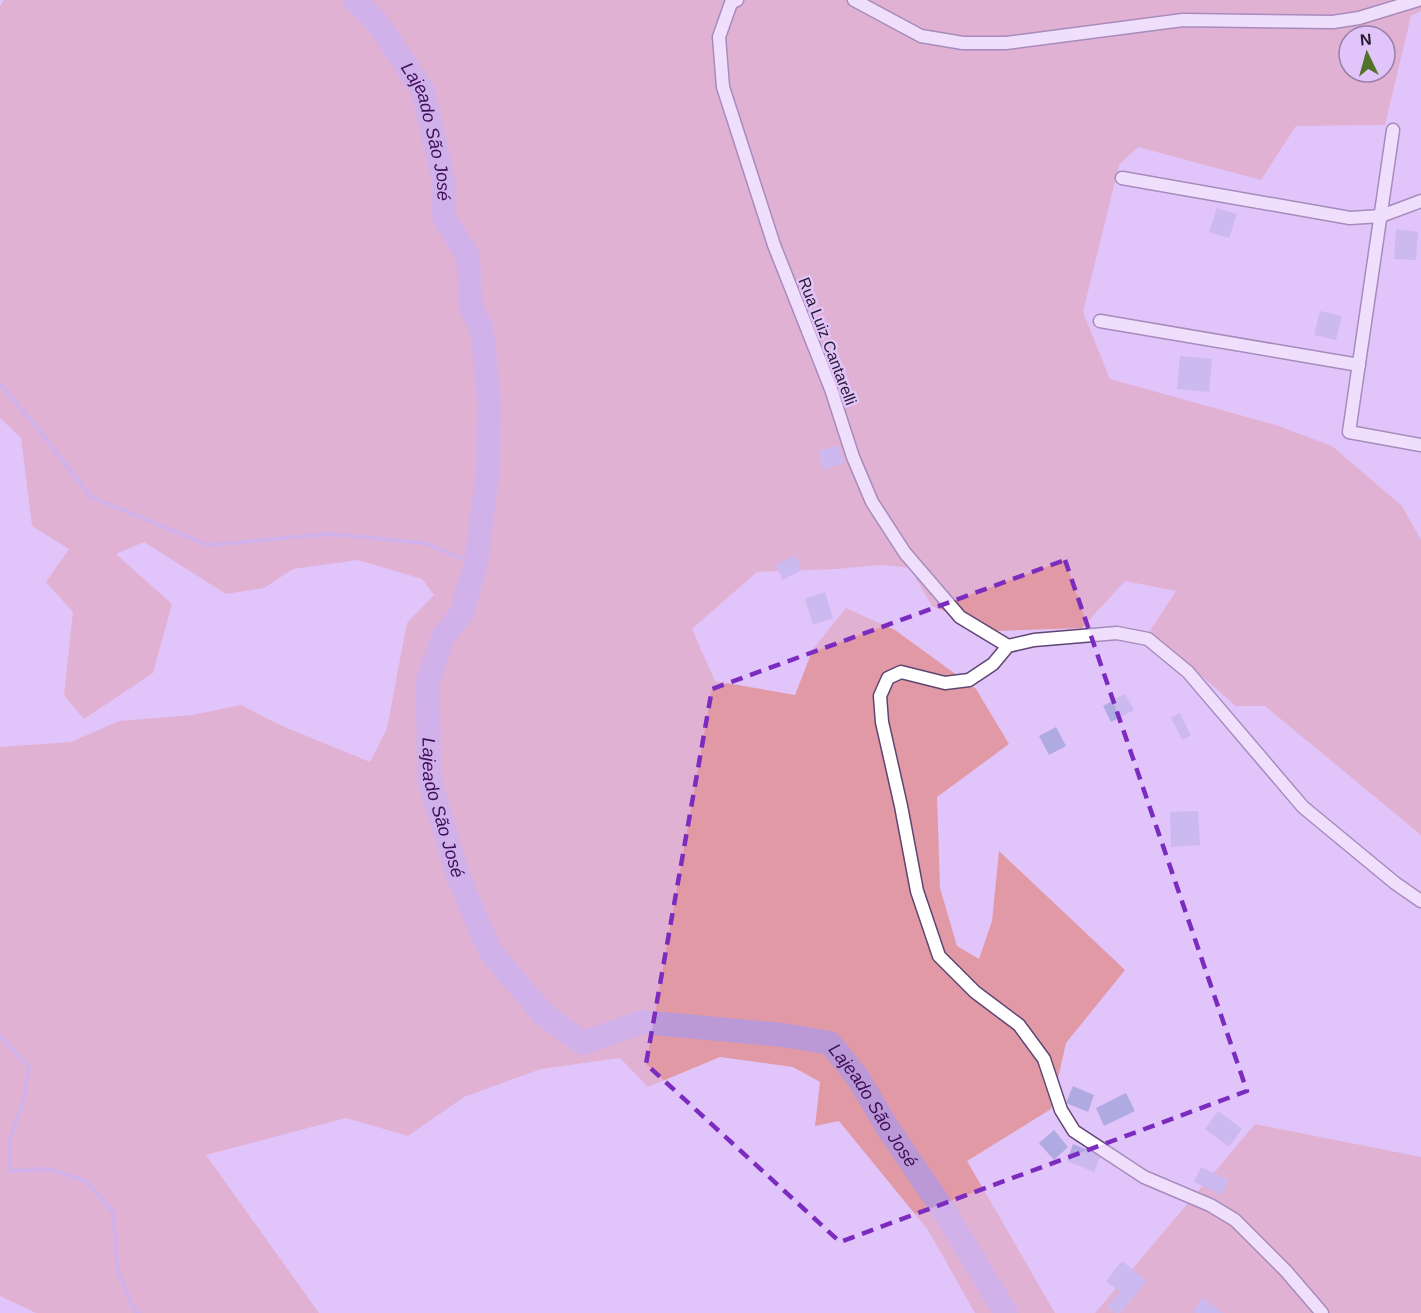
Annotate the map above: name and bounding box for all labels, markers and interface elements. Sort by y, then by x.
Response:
north arrow [1337,24,1397,84]
text: N [1359,31,1372,49]
water label: Lajeado São José [397,59,454,201]
street label: Rua Luiz Cantarelli [795,275,860,407]
water label: Lajeado São José [419,737,468,880]
water label: Lajeado São José [825,1040,921,1171]

